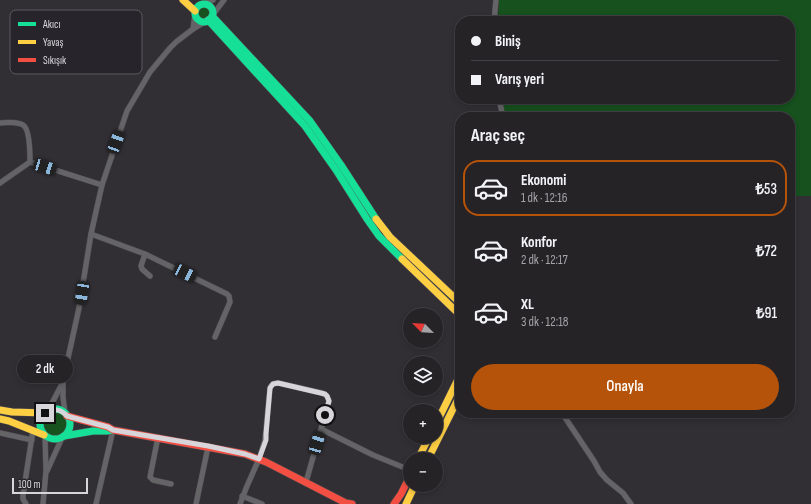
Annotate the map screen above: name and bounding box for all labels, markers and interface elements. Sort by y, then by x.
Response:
legend [10,10,142,74]
text: Akıcı [42,18,60,31]
text: Biniş [495,32,521,51]
text: Yavaş [43,36,64,49]
text: Sıkışık [43,54,67,67]
text: Varış yeri [495,70,544,89]
text: Araç seç [471,125,525,146]
car [106,129,126,155]
car [32,158,58,176]
icon: car [473,170,509,206]
text: Ekonomi [521,171,566,190]
text: ₺53 [756,180,777,199]
text: 1 dk · 12:16 [521,190,567,206]
icon: car [473,232,509,268]
text: Konfor [521,233,557,252]
text: ₺72 [756,242,777,261]
text: 2 dk · 12:17 [521,252,568,268]
car [172,262,198,284]
car [74,280,90,306]
icon: car [473,294,509,330]
text: XL [521,295,534,314]
text: ₺91 [756,304,777,323]
north arrow [403,308,443,348]
map controls [403,308,443,492]
text: 3 dk · 12:18 [521,314,568,330]
callout: 2 dk [17,355,73,383]
button: layers [403,356,443,396]
text: 2 dk [36,361,54,377]
button: Onayla [471,364,779,410]
route end [36,404,54,422]
button: + [403,404,443,444]
route start [316,406,334,424]
car [308,430,326,456]
button: − [403,452,443,492]
scale bar [12,476,88,495]
text: 100 m [18,478,40,491]

